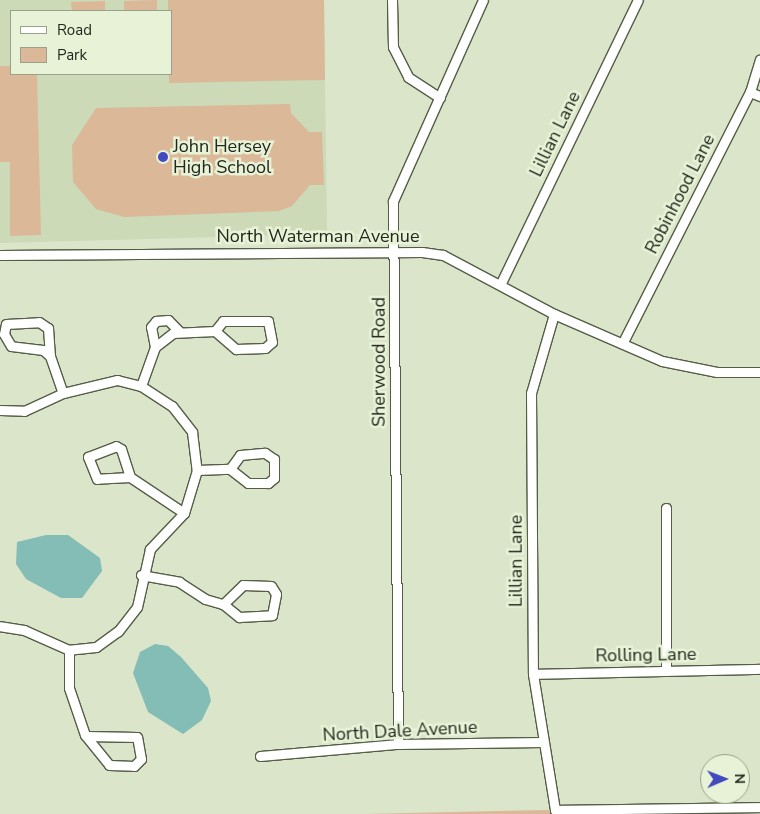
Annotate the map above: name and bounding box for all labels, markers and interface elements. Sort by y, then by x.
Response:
legend [10,10,172,75]
text: Road [57,20,92,40]
text: Park [57,45,87,65]
street label: Lillian Lane [525,88,585,180]
street label: Robinhood Lane [641,131,719,257]
place label: John Hersey High School [173,136,271,178]
marker: John Hersey High School [157,151,169,163]
street label: North Waterman Avenue [216,225,420,247]
street label: Sherwood Road [368,297,390,427]
street label: Lillian Lane [505,515,527,607]
street label: Rolling Lane [595,643,697,667]
street label: North Dale Avenue [322,716,478,746]
north arrow [700,754,750,804]
text: N [730,773,749,784]

